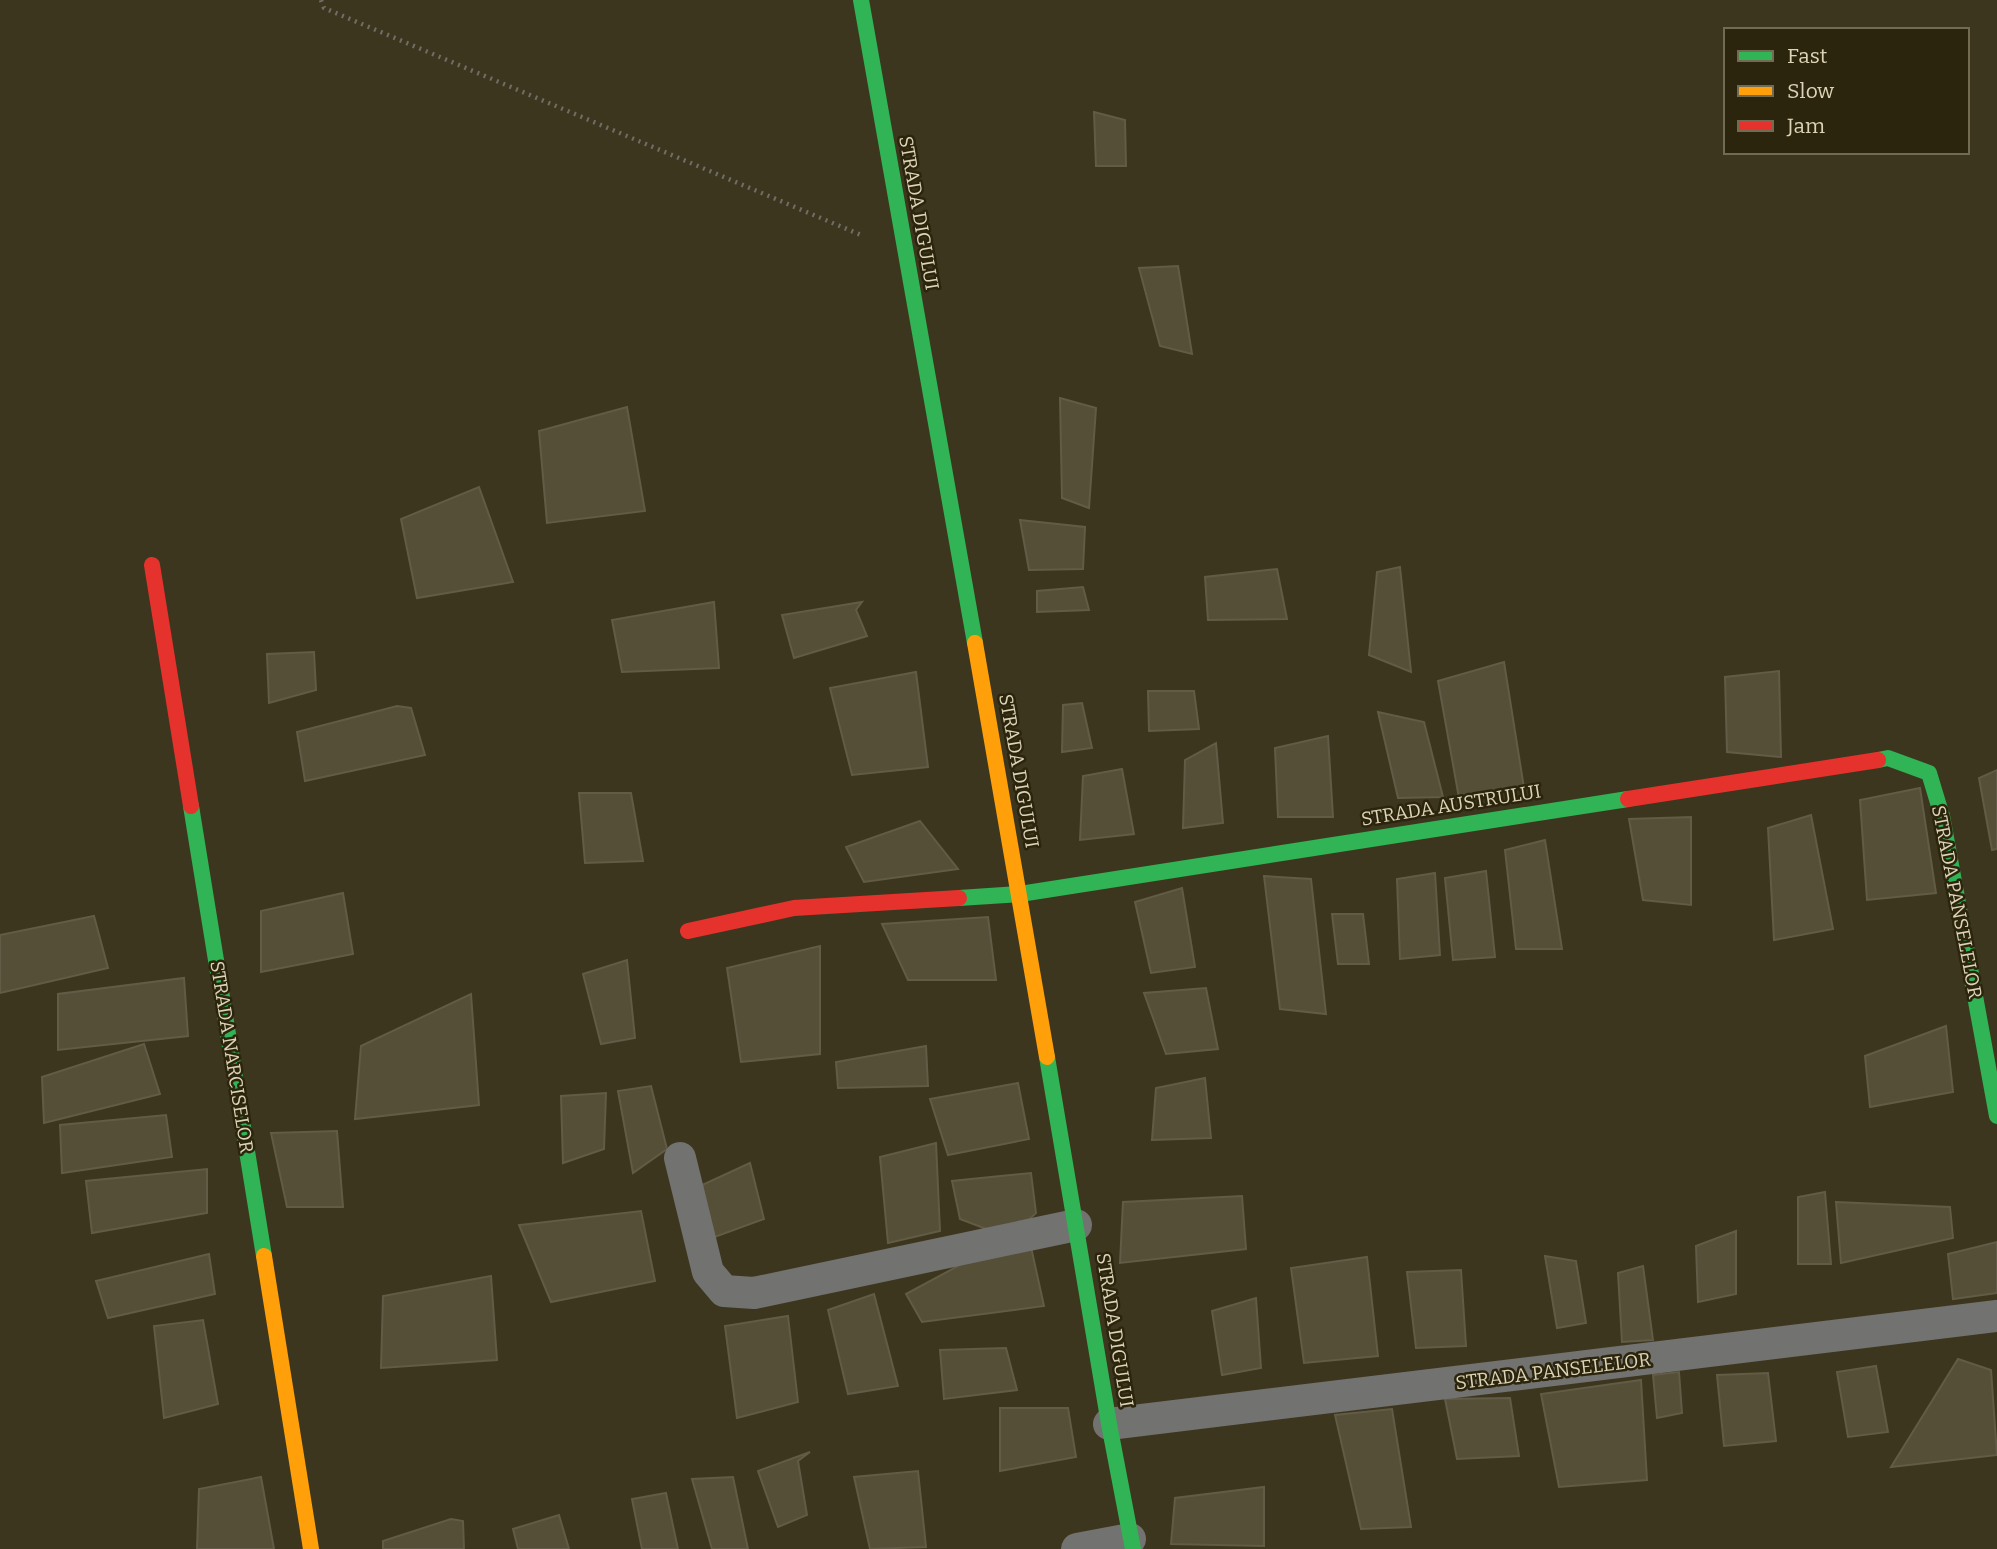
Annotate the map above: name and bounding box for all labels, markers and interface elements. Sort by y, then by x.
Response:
legend [1724,28,1969,154]
text: Fast [1787,43,1828,69]
text: Slow [1787,78,1834,104]
text: Jam [1786,113,1825,139]
street label: STRADA DIGULUI [894,134,944,292]
street label: STRADA DIGULUI [994,692,1044,850]
street label: STRADA AUSTRULUI [1359,779,1543,831]
street label: STRADA PANSELELOR [1927,803,1987,1001]
street label: STRADA NARCISELOR [205,959,259,1155]
street label: STRADA DIGULUI [1091,1251,1139,1409]
street label: STRADA PANSELELOR [1454,1348,1652,1394]

